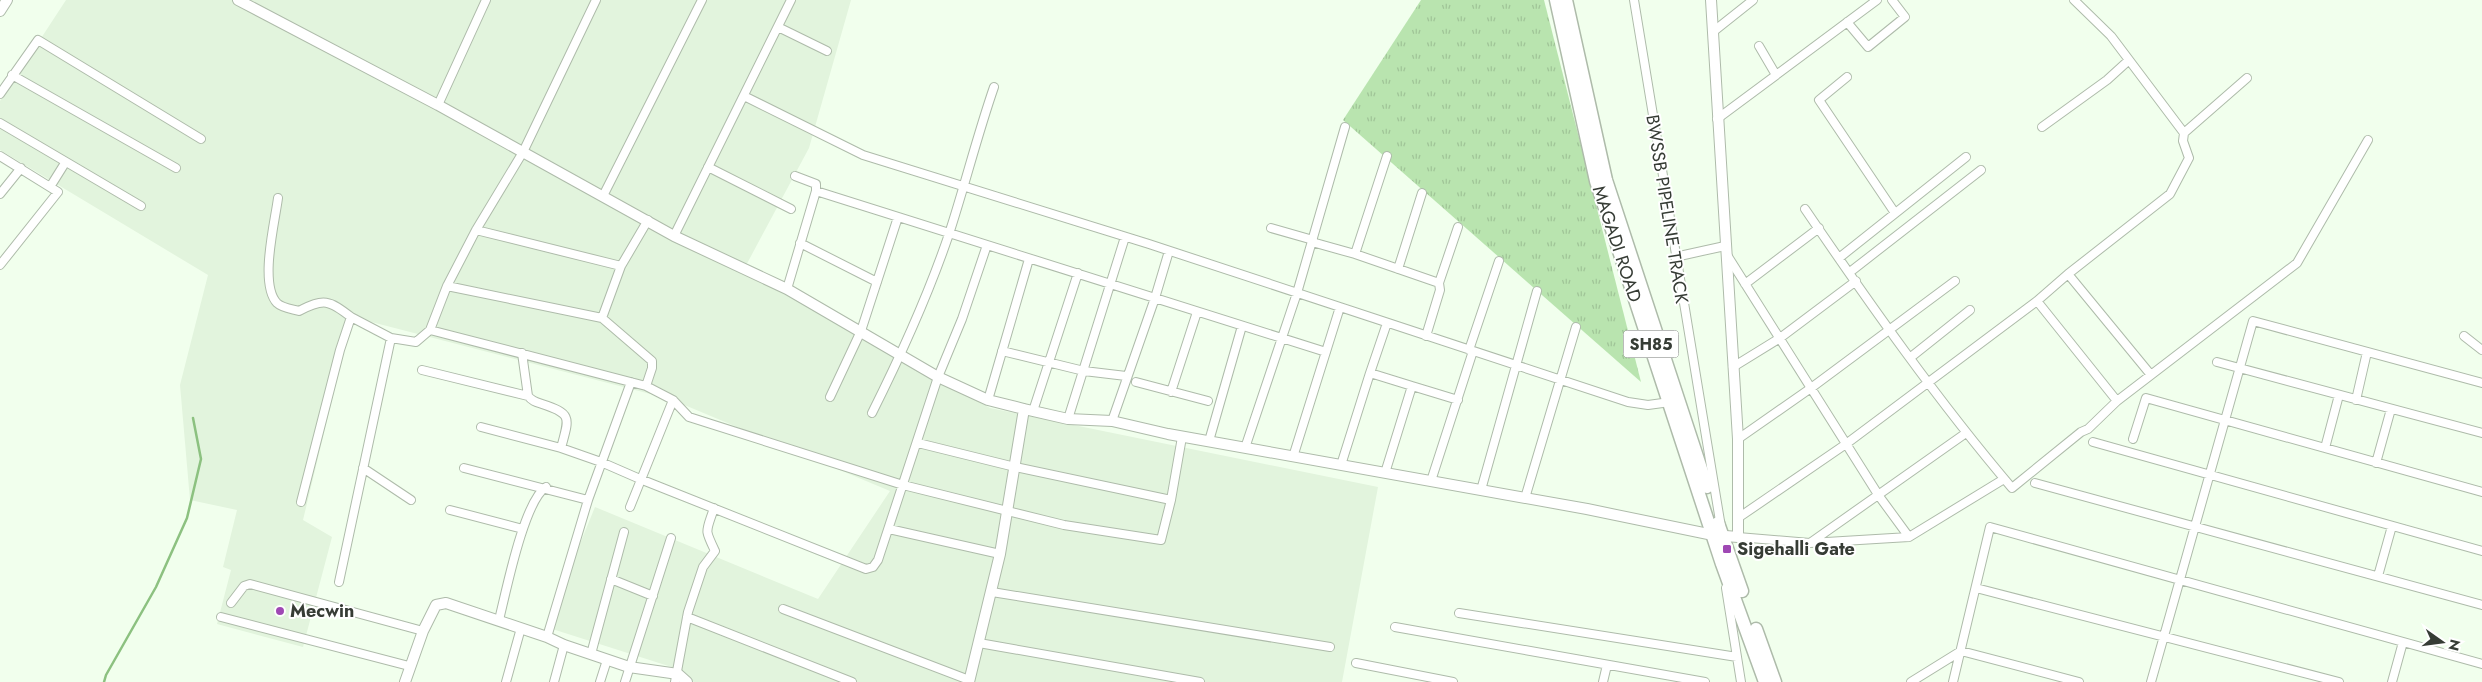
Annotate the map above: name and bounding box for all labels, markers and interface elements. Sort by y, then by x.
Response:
street label: BWSSB PIPELINE TRACK [1639,113,1695,306]
street label: MAGADI ROAD [1586,182,1648,306]
road number: SH85 [1624,330,1678,358]
place label: Sigehalli Gate [1737,536,1855,562]
marker: Sigehalli Gate [1721,543,1733,555]
place label: Mecwin [290,598,354,624]
marker: Mecwin [274,605,286,617]
north arrow [2417,617,2467,667]
text: N [2444,637,2466,653]

